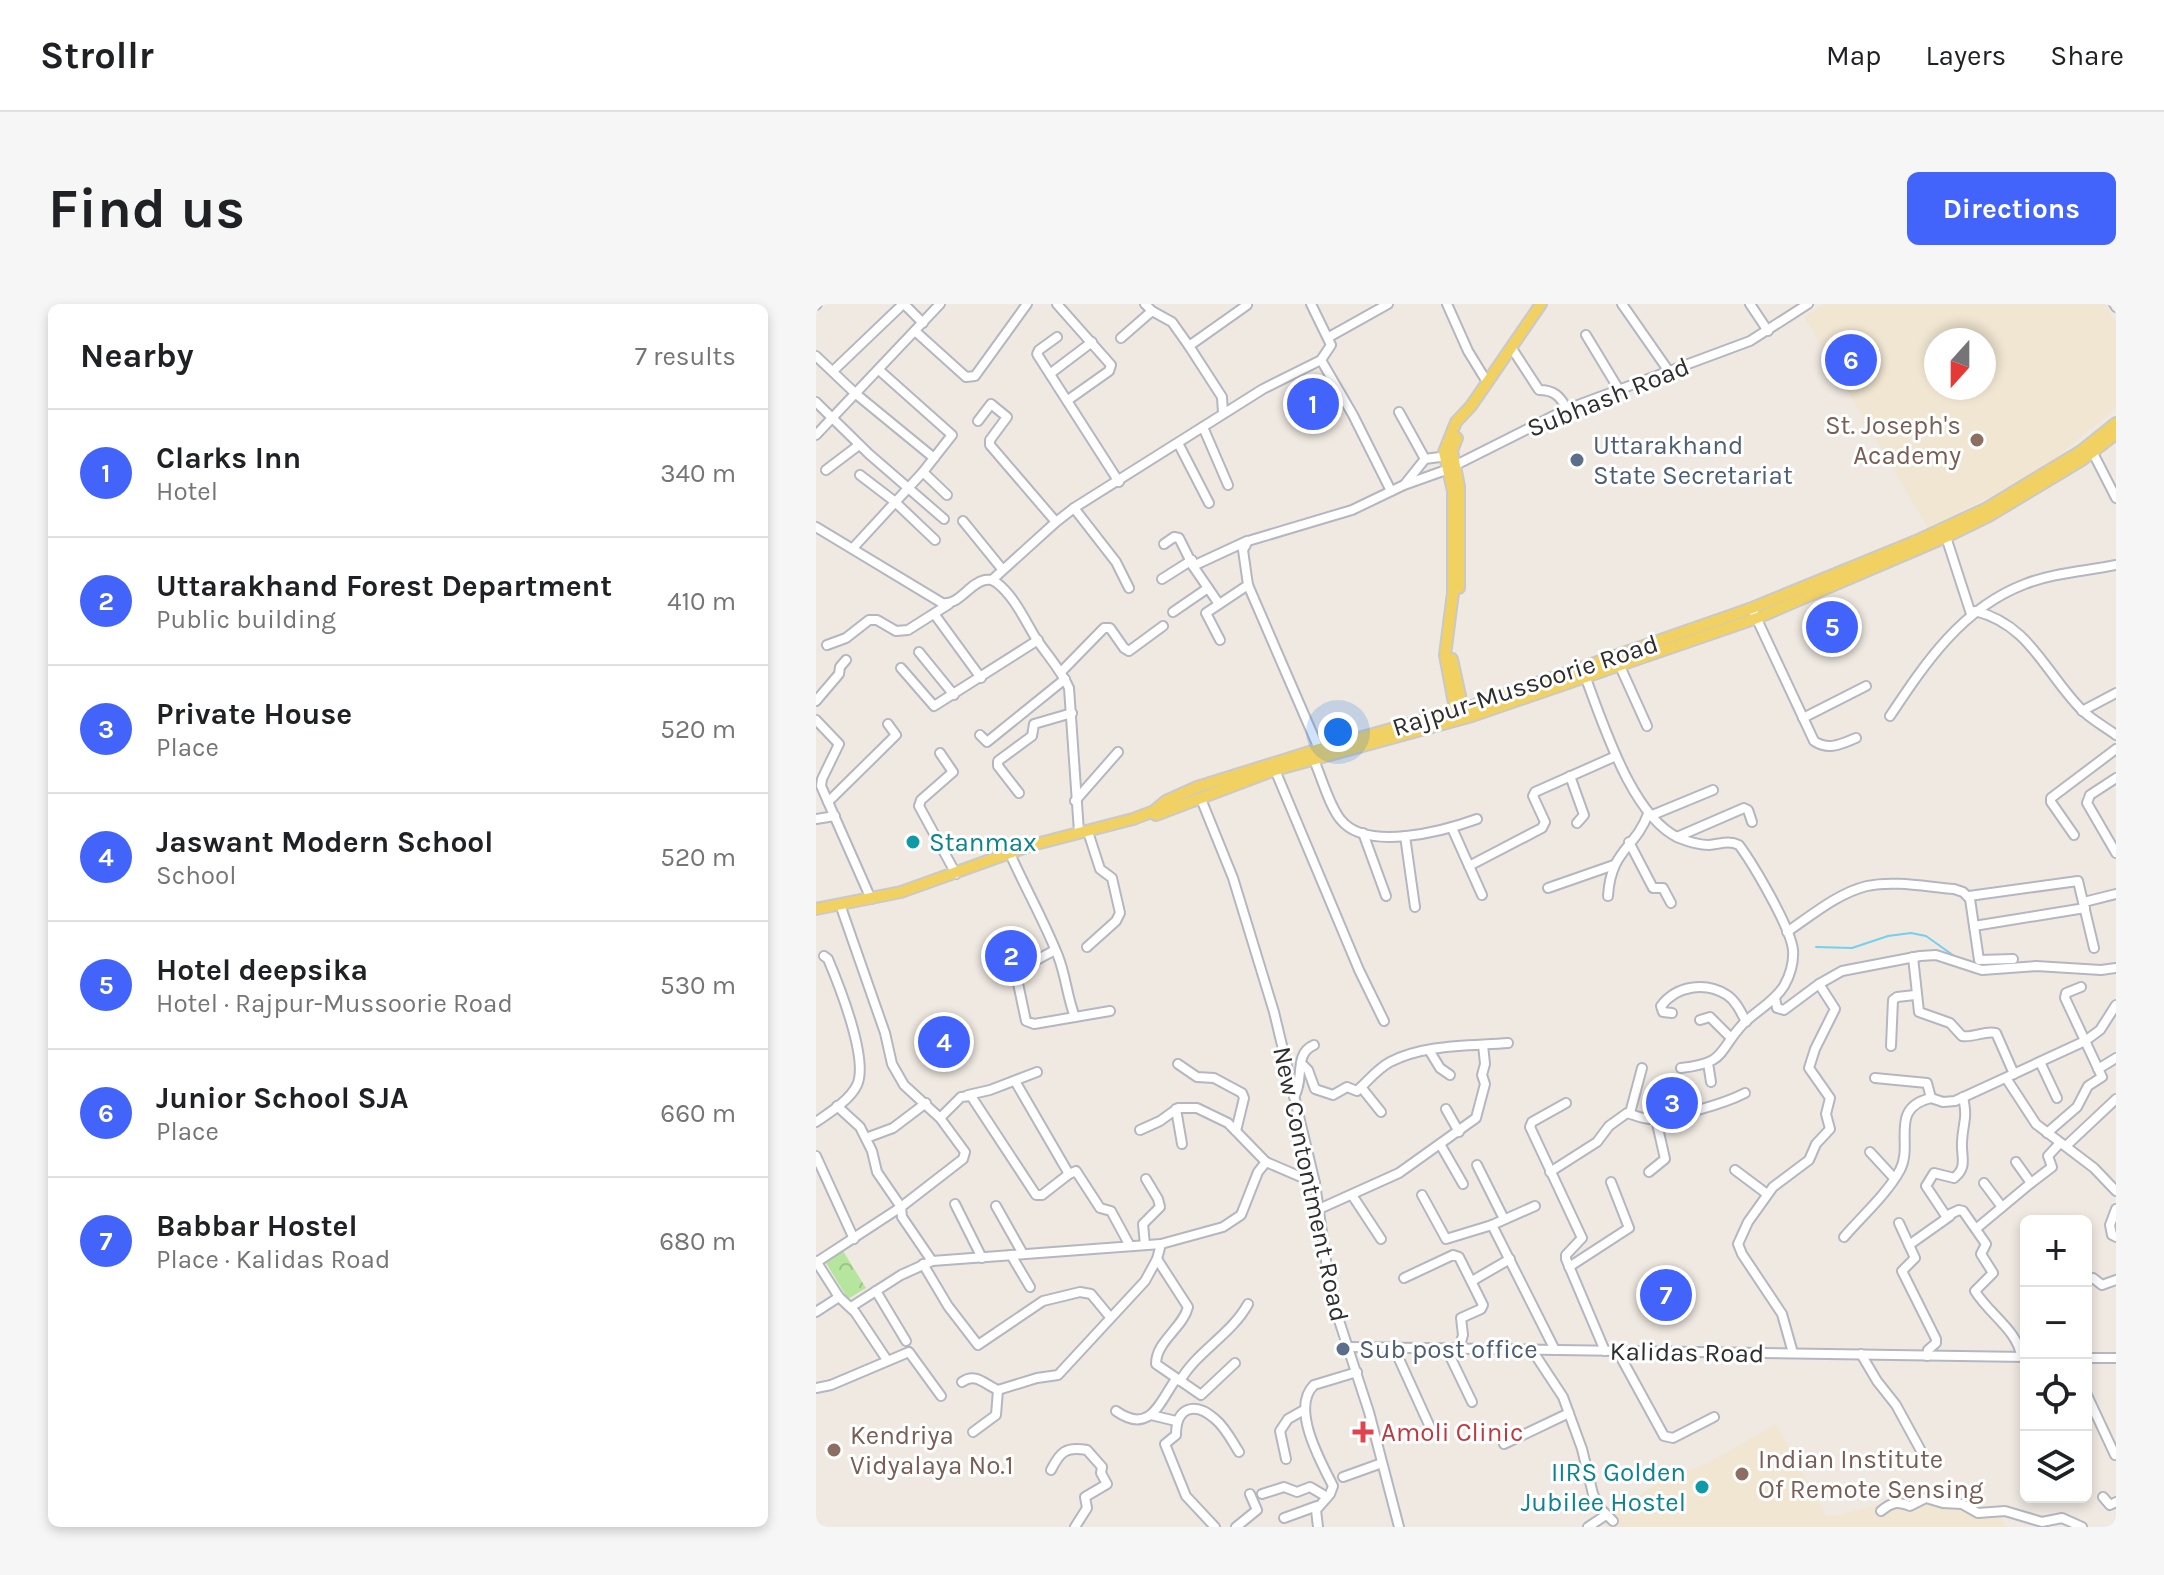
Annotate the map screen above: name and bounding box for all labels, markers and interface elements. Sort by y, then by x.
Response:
text: Strollr [40,33,154,78]
text: Map [1826,39,1881,72]
text: Layers [1925,39,2006,72]
text: Share [2050,39,2124,72]
button: Directions [1907,172,2116,245]
text: Find us [48,176,245,241]
north arrow [1924,328,1996,400]
pin: 6 [1825,330,1877,390]
text: Nearby [80,336,194,376]
text: 7 results [635,341,736,372]
street label: Subhash Road [1523,351,1694,444]
pin: 1 [1287,374,1339,434]
place label: St. Joseph's Academy [1825,410,1961,471]
place label: Uttarakhand State Secretariat [1593,430,1793,491]
marker: St. Joseph's Academy [1968,431,1986,449]
text: Clarks Inn [156,440,301,476]
marker: Uttarakhand State Secretariat [1568,451,1586,469]
text: 1 [101,458,111,489]
text: 340 m [660,458,736,489]
text: Hotel [156,476,218,507]
text: Uttarakhand Forest Department [156,568,612,604]
text: 2 [98,586,114,617]
text: 410 m [667,586,736,617]
pin: 5 [1806,597,1858,657]
text: Public building [156,604,336,635]
street label: Rajpur-Mussoorie Road [1388,628,1662,743]
text: Private House [156,696,352,732]
your location [1318,712,1358,752]
text: 3 [98,714,114,745]
text: 520 m [660,714,736,745]
text: Place [156,732,219,763]
text: Jaswant Modern School [156,824,493,860]
place label: Stanmax [929,827,1036,858]
marker: Stanmax [904,833,922,851]
text: 4 [98,842,114,873]
text: 520 m [660,842,736,873]
text: School [156,860,237,891]
pin: 2 [985,926,1037,986]
text: Hotel deepsika [156,952,368,988]
text: 5 [98,970,114,1001]
text: 530 m [660,970,736,1001]
text: Hotel · Rajpur-Mussoorie Road [156,988,513,1019]
pin: 4 [918,1012,970,1072]
street label: New Contontment Road [1266,1044,1355,1325]
pin: 3 [1646,1073,1698,1133]
text: Junior School SJA [156,1080,409,1116]
text: 6 [98,1098,114,1129]
text: 660 m [660,1098,736,1129]
text: Place [156,1116,219,1147]
text: Babbar Hostel [156,1208,358,1244]
map controls [2020,1215,2092,1503]
button: + [2020,1215,2092,1287]
text: 7 [100,1226,112,1257]
text: 680 m [659,1226,736,1257]
text: Place · Kalidas Road [156,1244,390,1275]
pin: 7 [1640,1265,1692,1325]
button: − [2020,1287,2092,1359]
place label: Sub post office [1359,1334,1538,1365]
street label: Kalidas Road [1609,1336,1765,1369]
marker: Sub post office [1334,1340,1352,1358]
button: locate [2020,1359,2092,1431]
place label: Amoli Clinic [1381,1417,1524,1448]
place label: Kendriya Vidyalaya No.1 [850,1420,1014,1481]
marker: Amoli Clinic [1352,1421,1374,1443]
button: layers [2020,1431,2092,1503]
marker: Kendriya Vidyalaya No.1 [825,1441,843,1459]
place label: Indian Institute Of Remote Sensing [1758,1444,1984,1505]
place label: IIRS Golden Jubilee Hostel [1521,1457,1686,1518]
marker: Indian Institute Of Remote Sensing [1733,1465,1751,1483]
marker: IIRS Golden Jubilee Hostel [1693,1478,1711,1496]

